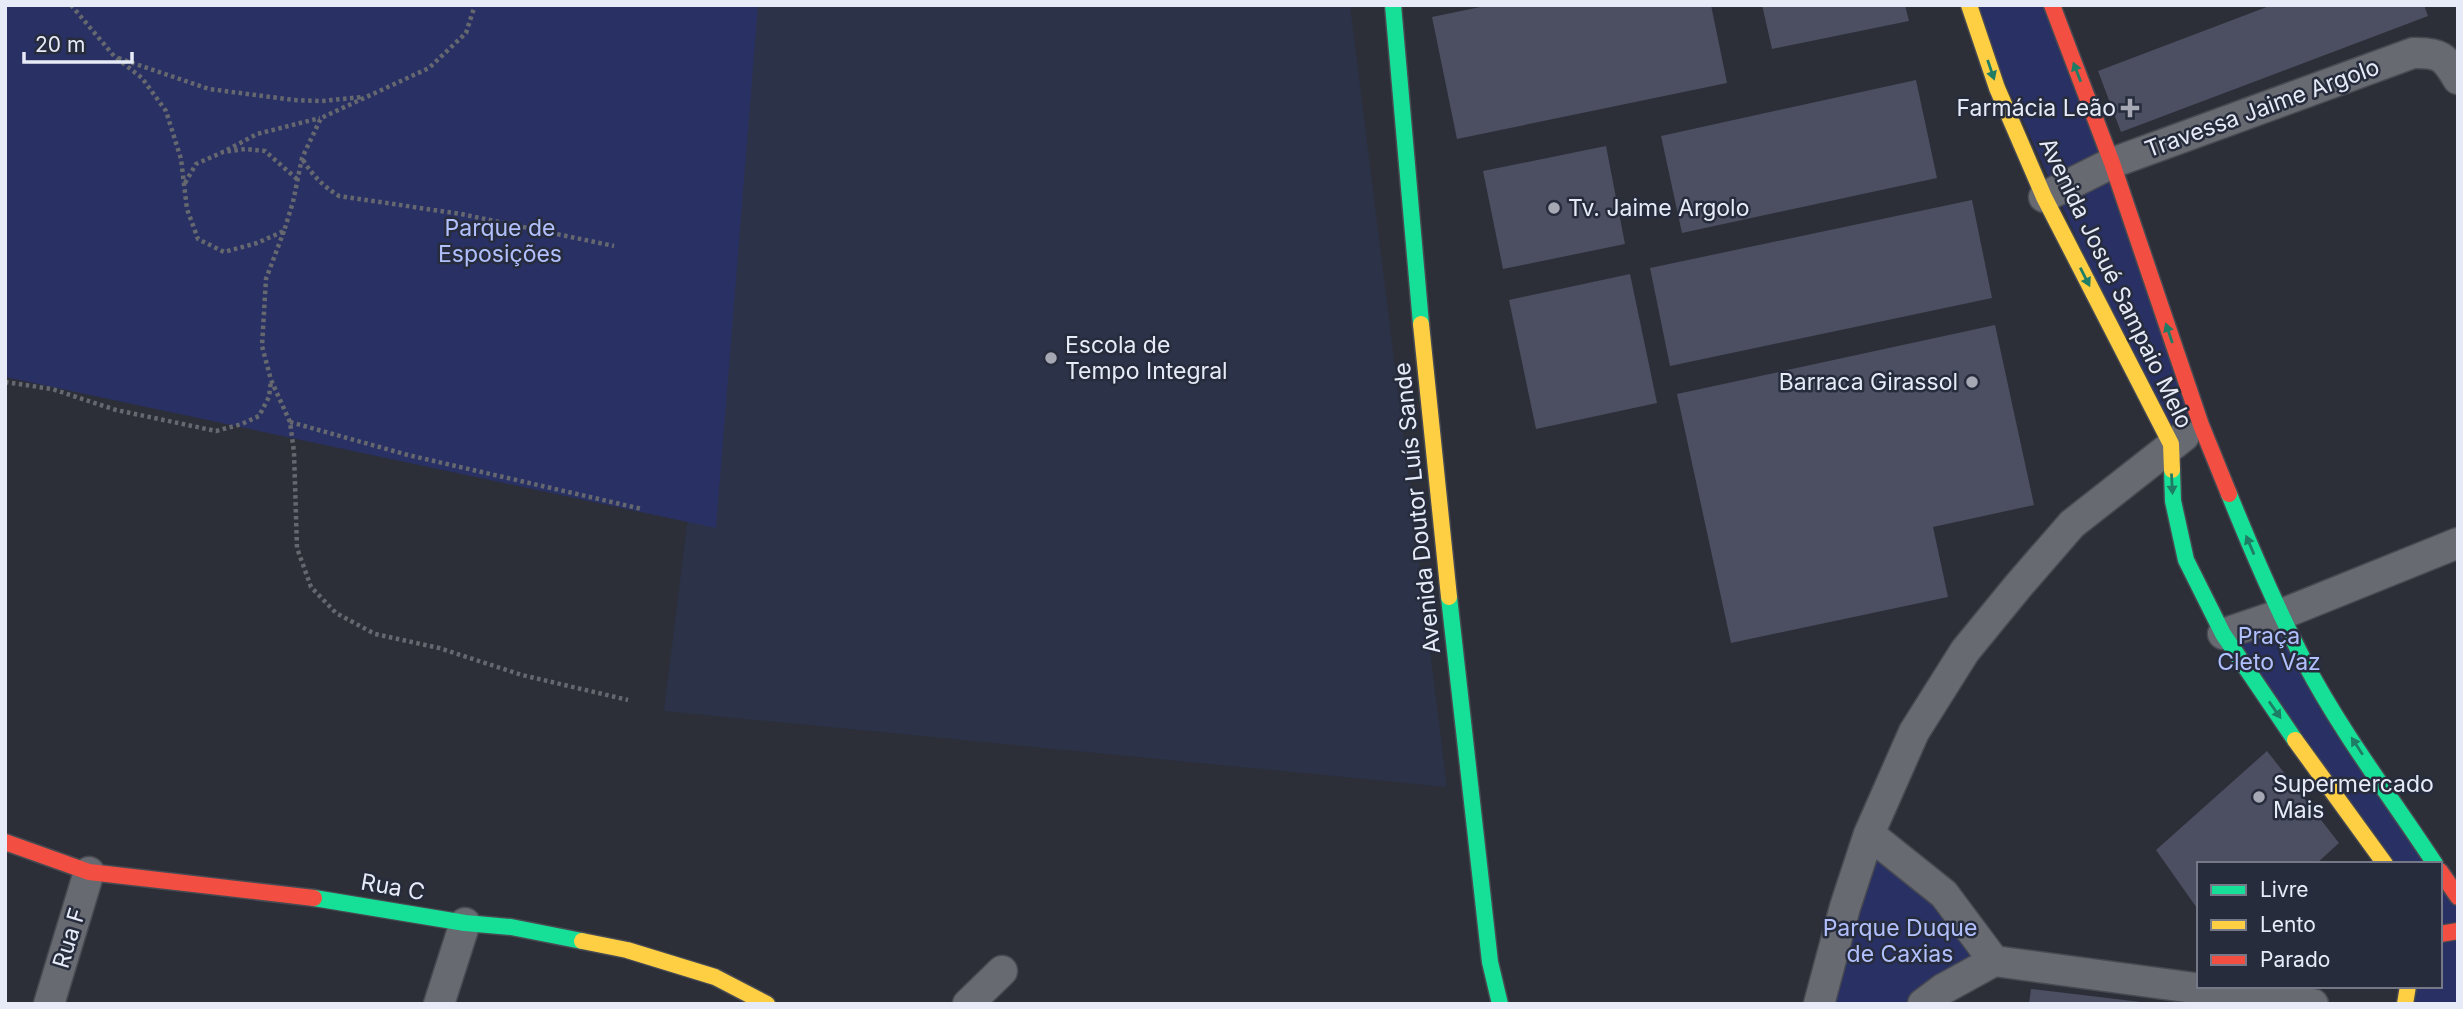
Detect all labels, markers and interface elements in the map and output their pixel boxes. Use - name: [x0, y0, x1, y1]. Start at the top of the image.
- scale bar: [24, 21, 133, 65]
- text: 20 m: [35, 32, 85, 57]
- street label: Travessa Jaime Argolo: [2141, 53, 2383, 163]
- one-way arrow: [1986, 59, 1997, 80]
- one-way arrow: [2071, 62, 2082, 83]
- place label: Farmácia Leão: [1957, 94, 2116, 122]
- marker: Farmácia Leão: [2122, 100, 2138, 116]
- street label: Avenida Josué Sampaio Melo: [2033, 133, 2199, 433]
- place label: Tv. Jaime Argolo: [1568, 194, 1749, 222]
- marker: Tv. Jaime Argolo: [1546, 200, 1562, 216]
- park label: Parque de Esposições: [438, 214, 562, 268]
- one-way arrow: [2079, 267, 2091, 287]
- one-way arrow: [2163, 322, 2174, 343]
- place label: Escola de Tempo Integral: [1065, 331, 1228, 385]
- marker: Escola de Tempo Integral: [1043, 350, 1059, 366]
- street label: Avenida Doutor Luís Sande: [1388, 361, 1446, 655]
- place label: Barraca Girassol: [1779, 368, 1958, 396]
- marker: Barraca Girassol: [1964, 374, 1980, 390]
- one-way arrow: [2167, 473, 2178, 495]
- one-way arrow: [2244, 535, 2255, 556]
- park label: Praça Cleto Vaz: [2217, 622, 2321, 676]
- one-way arrow: [2268, 701, 2282, 719]
- one-way arrow: [2350, 736, 2363, 755]
- place label: Supermercado Mais: [2273, 770, 2434, 824]
- marker: Supermercado Mais: [2251, 789, 2267, 805]
- legend: [2197, 862, 2442, 988]
- street label: Rua C: [359, 868, 427, 906]
- text: Livre: [2260, 877, 2309, 902]
- street label: Rua F: [47, 905, 91, 971]
- text: Lento: [2260, 912, 2316, 937]
- park label: Parque Duque de Caxias: [1823, 914, 1977, 968]
- text: Parado: [2260, 947, 2330, 972]

